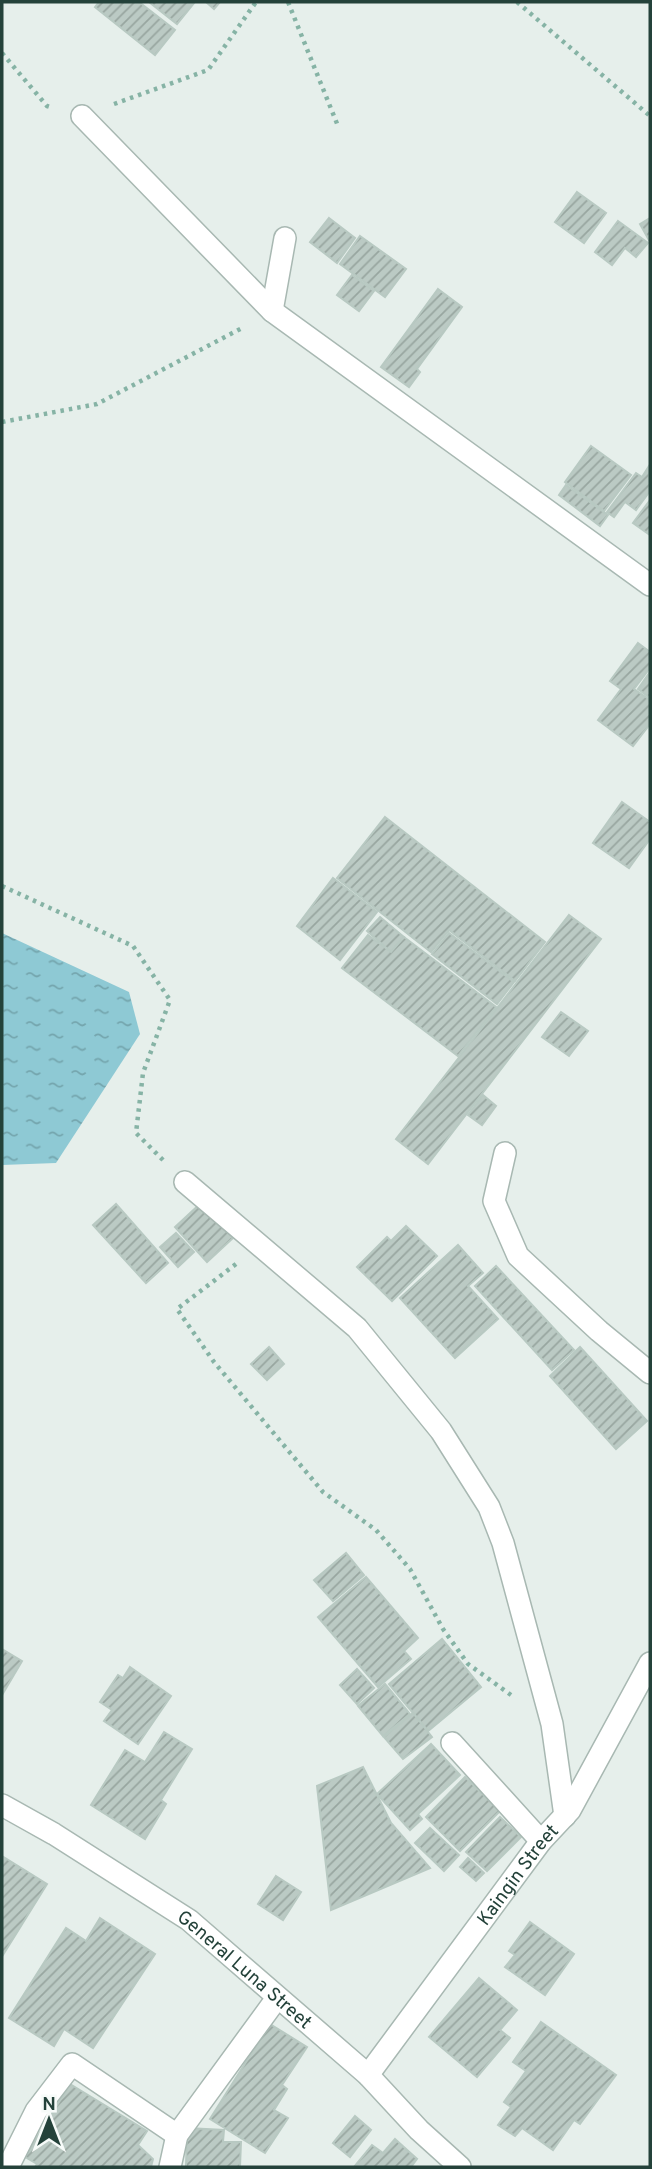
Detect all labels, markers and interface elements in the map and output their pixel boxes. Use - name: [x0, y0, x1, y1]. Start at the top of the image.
- street label: Kaingin Street: [473, 1820, 565, 1931]
- street label: General Luna Street: [172, 1906, 316, 2035]
- north arrow: [14, 2085, 84, 2155]
- text: N: [42, 2093, 56, 2117]

